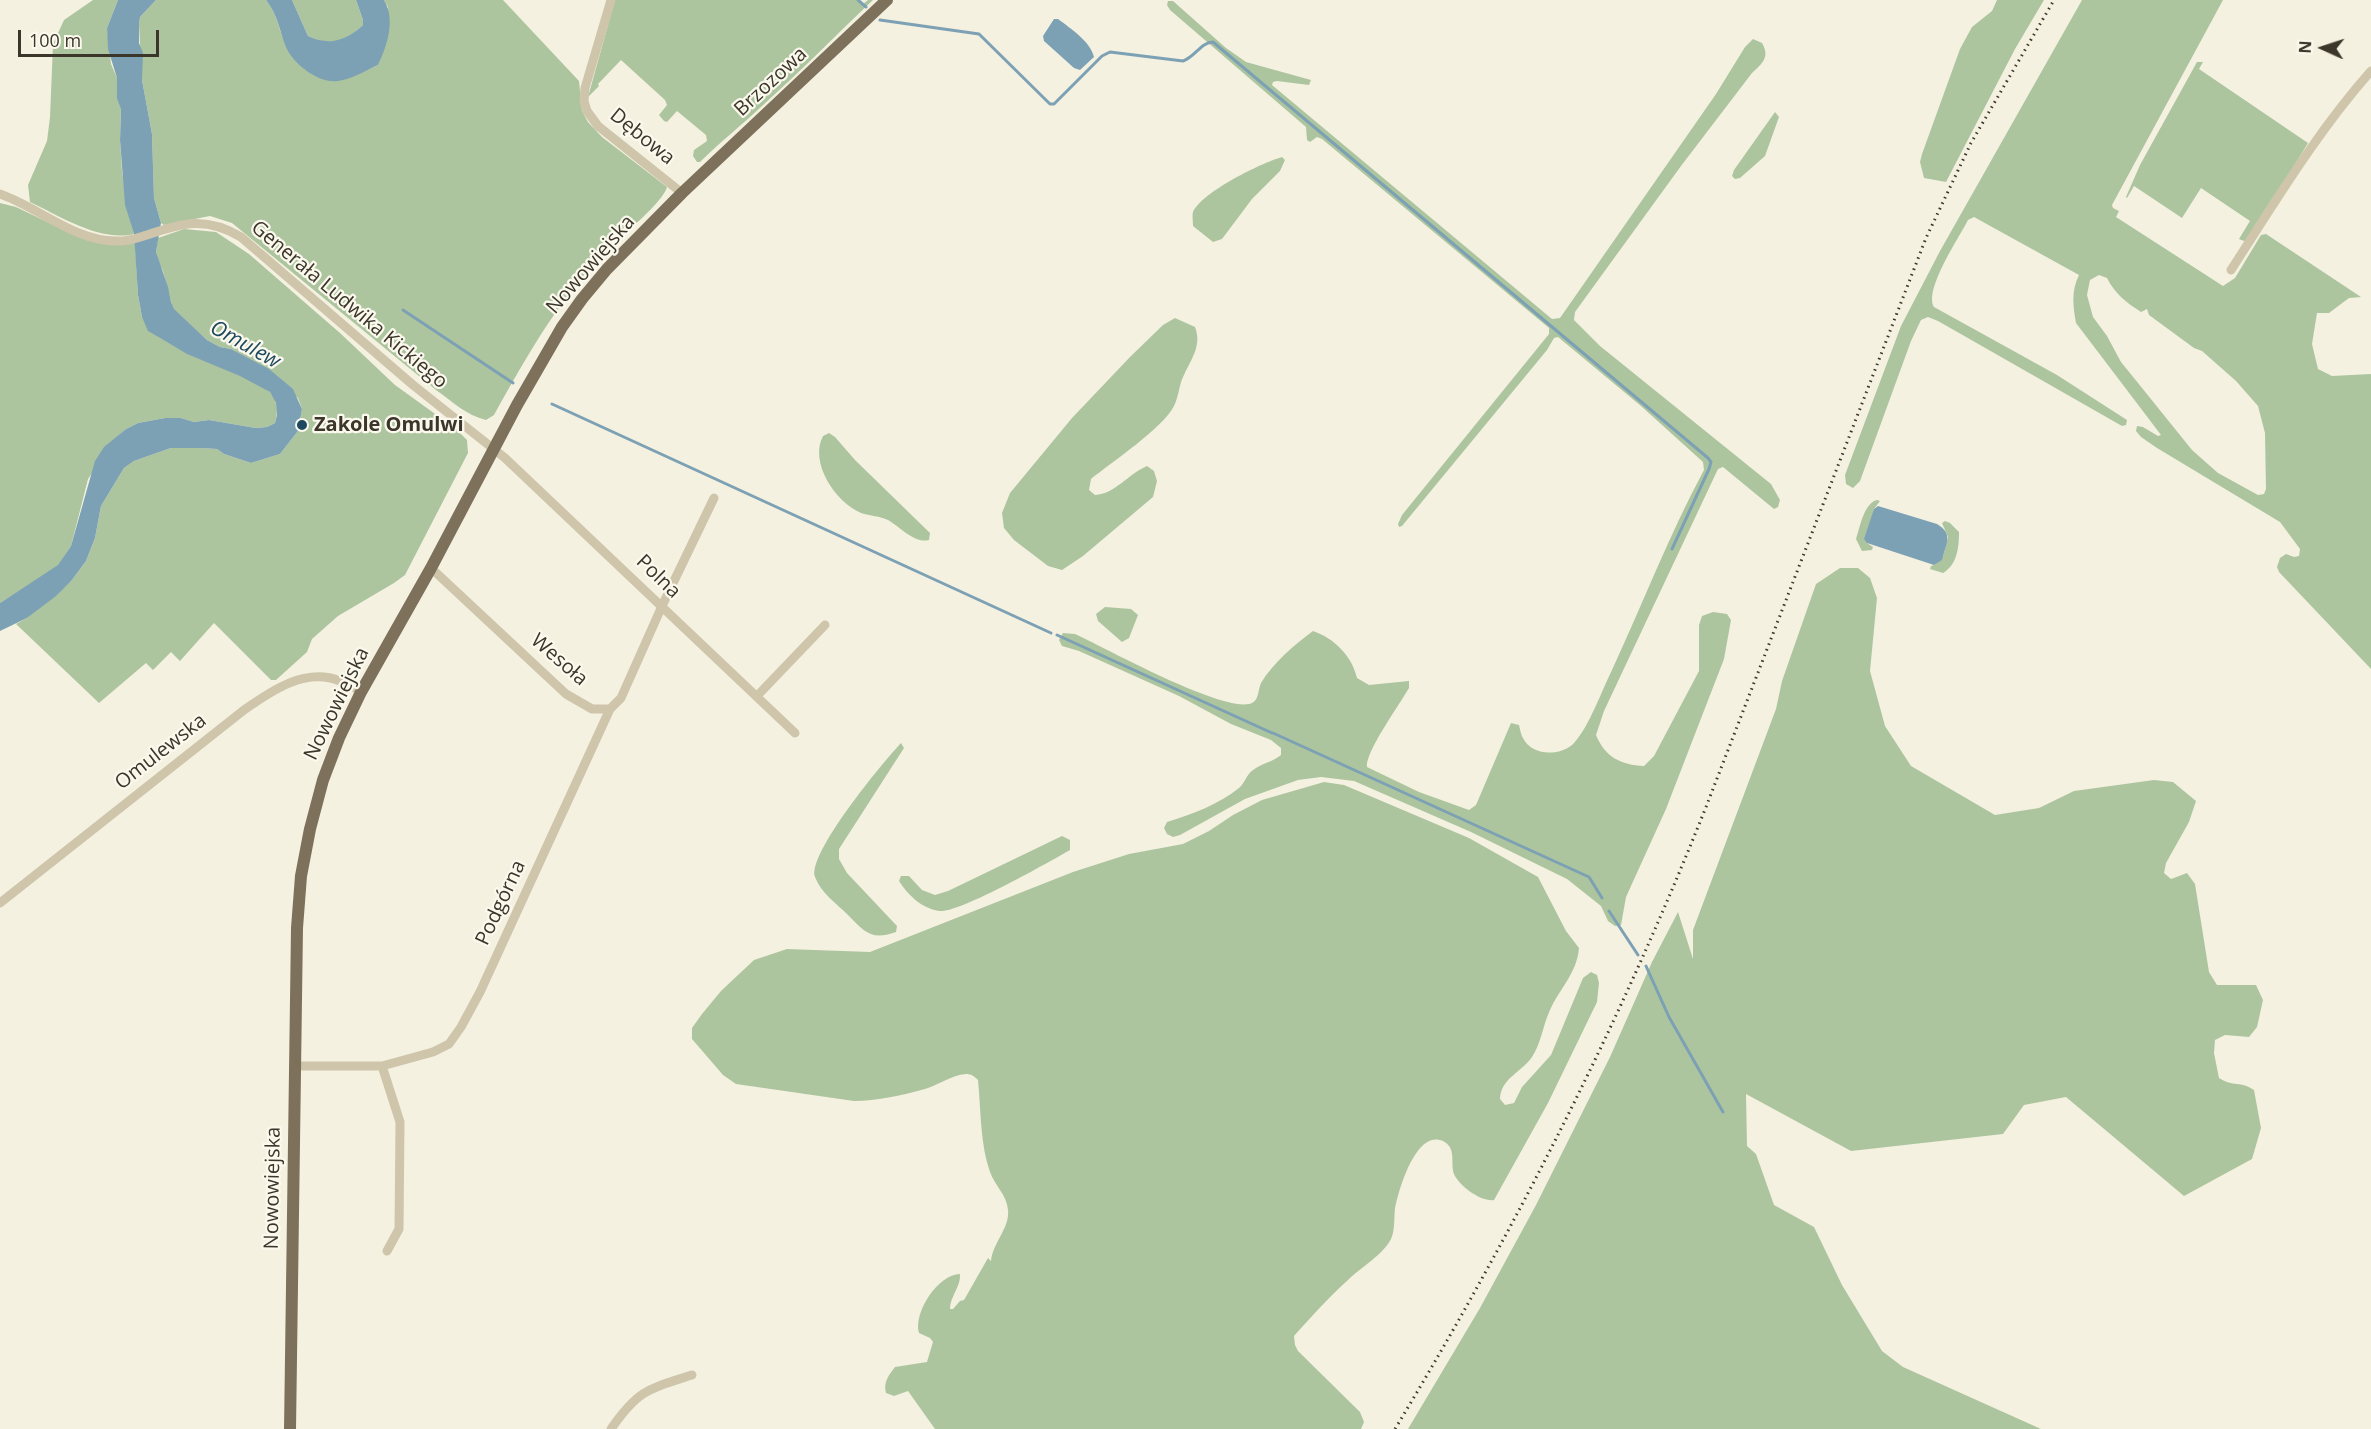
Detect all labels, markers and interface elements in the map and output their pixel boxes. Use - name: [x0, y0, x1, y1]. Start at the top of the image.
- scale bar: [21, 18, 162, 56]
- north arrow: [2293, 18, 2353, 78]
- text: 100 m: [29, 28, 81, 52]
- text: N: [2294, 40, 2316, 54]
- street label: Brzozowa: [730, 42, 812, 122]
- street label: Dębowa: [605, 104, 679, 170]
- street label: Nowowiejska: [542, 211, 640, 319]
- street label: Generała Ludwika Kickiego: [246, 216, 452, 394]
- water label: Omulew: [206, 315, 284, 375]
- place label: Zakole Omulwi: [314, 413, 464, 437]
- marker: Zakole Omulwi: [295, 418, 309, 432]
- street label: Polna: [631, 550, 685, 604]
- street label: Wesoła: [526, 629, 592, 691]
- street label: Nowowiejska: [299, 644, 375, 764]
- street label: Omulewska: [111, 709, 211, 795]
- street label: Podgórna: [471, 857, 531, 949]
- street label: Nowowiejska: [260, 1127, 286, 1249]

